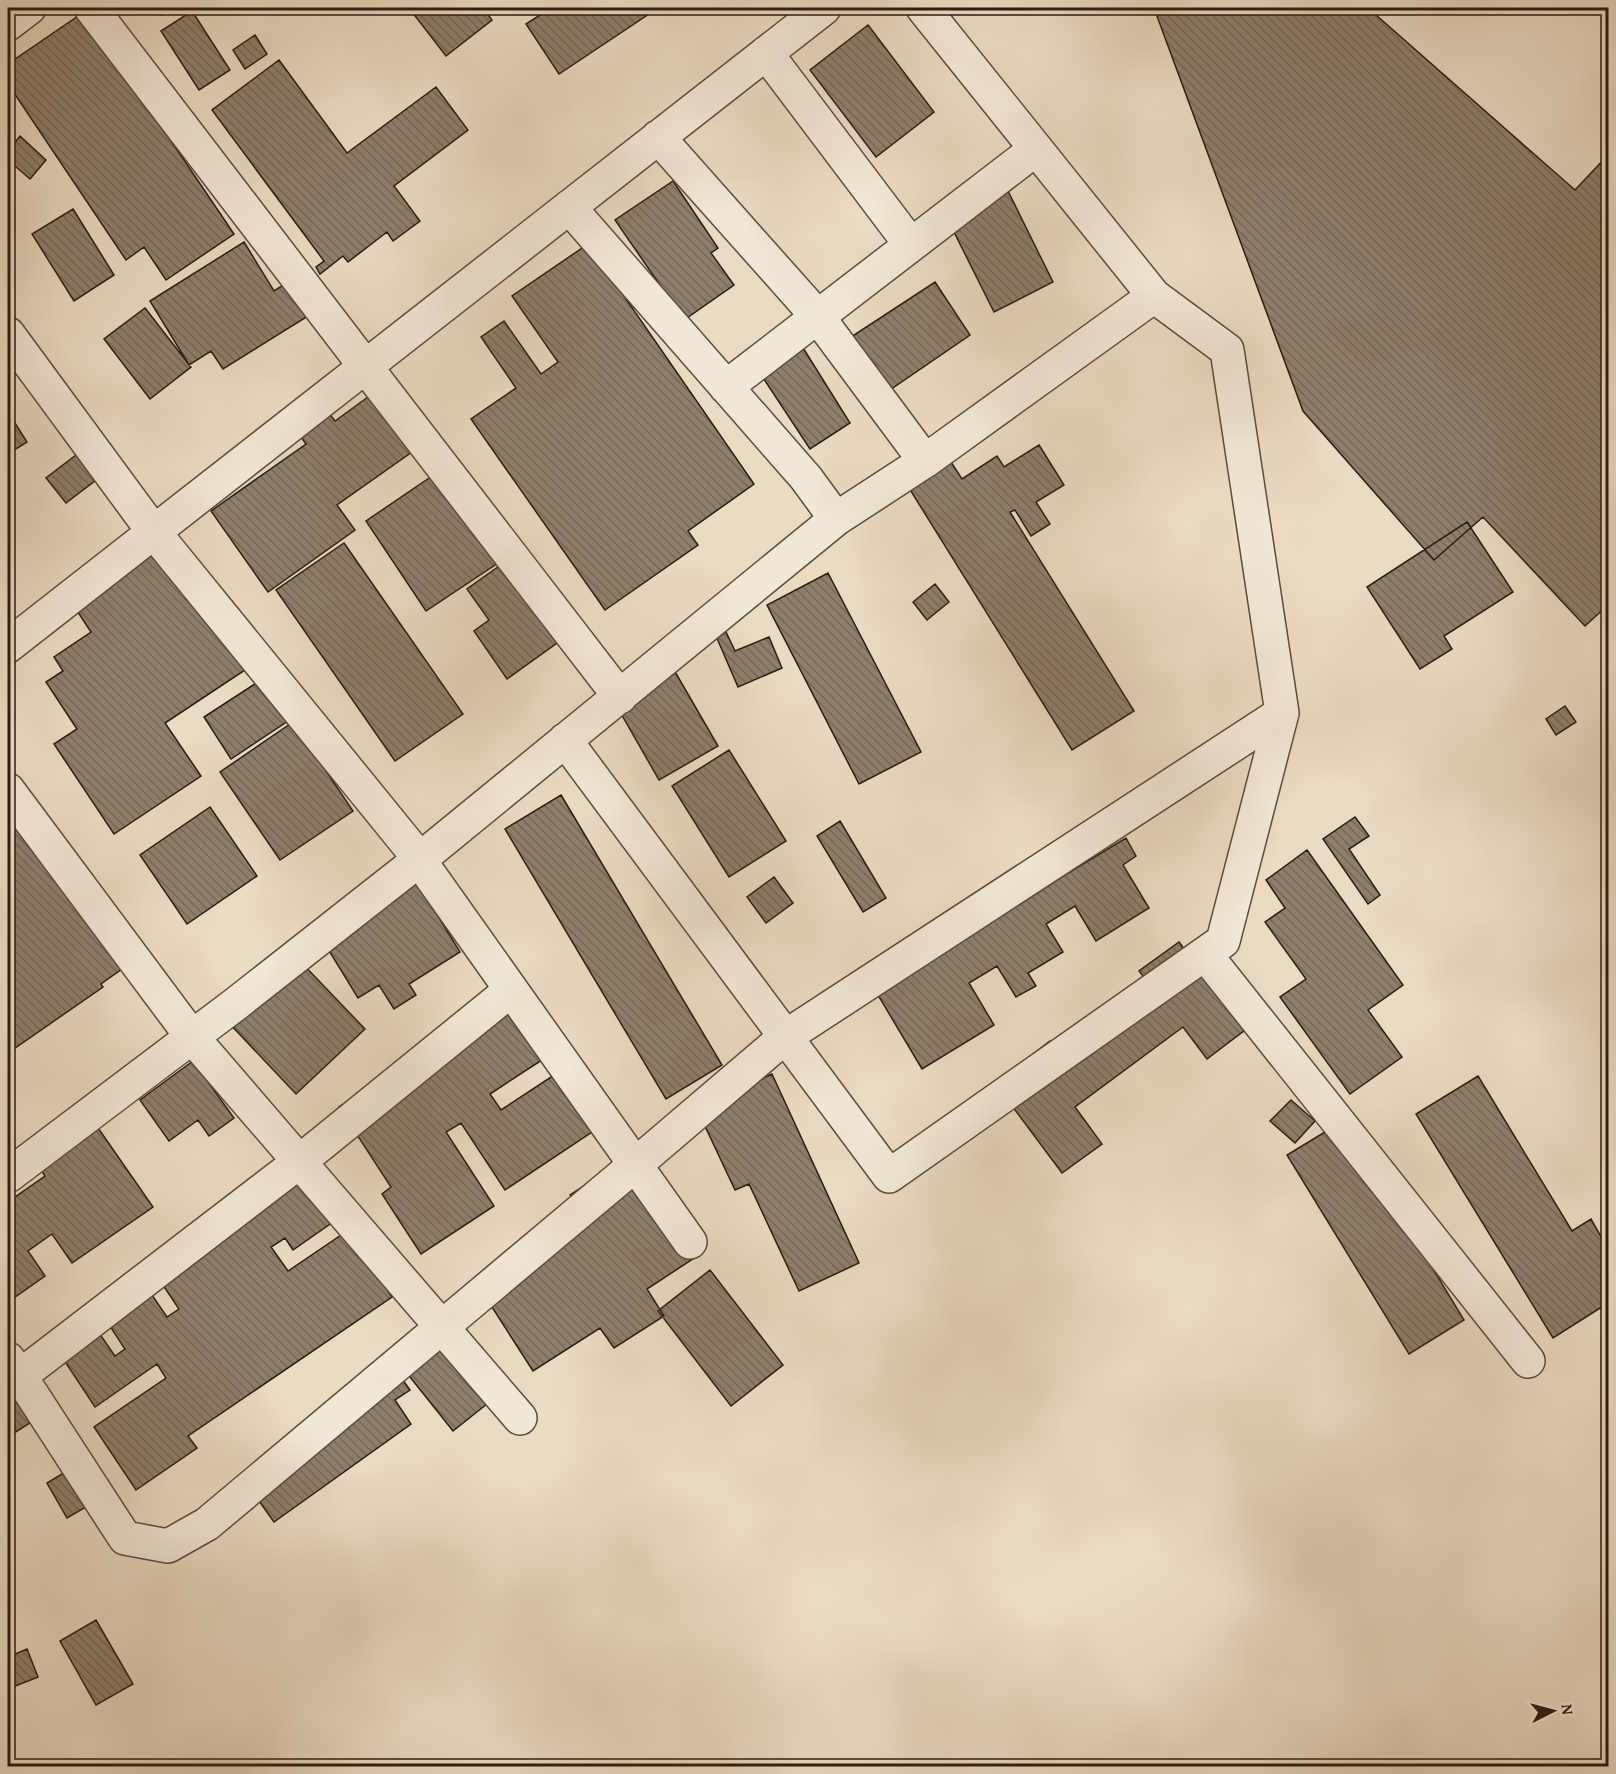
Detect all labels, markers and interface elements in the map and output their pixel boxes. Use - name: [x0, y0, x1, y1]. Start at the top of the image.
- north arrow: [1523, 1681, 1583, 1741]
- text: N: [1555, 1703, 1580, 1716]

